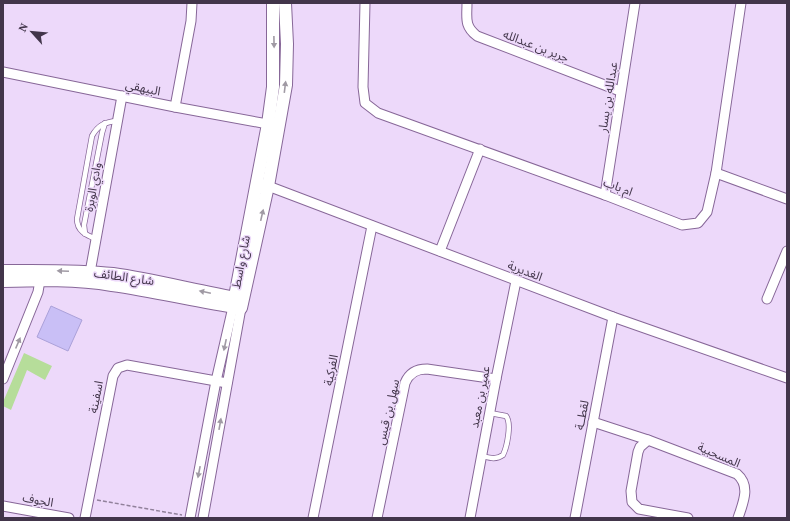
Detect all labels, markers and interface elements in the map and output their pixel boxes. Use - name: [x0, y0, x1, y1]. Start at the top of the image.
- north arrow: [12, 12, 52, 52]
- text: N: [15, 21, 32, 35]
- street label: جرير بن عبدالله: [501, 26, 571, 66]
- one-way arrow: [271, 36, 277, 49]
- street label: عبدالله بن يسار: [594, 61, 621, 134]
- street label: البيهقي: [124, 76, 162, 101]
- one-way arrow: [282, 81, 288, 93]
- street label: وادي الوبرة: [81, 161, 107, 213]
- street label: ام باب: [601, 174, 635, 201]
- one-way arrow: [259, 209, 265, 221]
- street label: شارع واسط: [228, 234, 255, 290]
- street label: الغديرية: [505, 257, 545, 285]
- street label: شارع الطائف: [93, 265, 155, 290]
- one-way arrow: [57, 268, 69, 275]
- one-way arrow: [199, 288, 211, 294]
- one-way arrow: [15, 337, 21, 349]
- one-way arrow: [221, 339, 227, 351]
- street label: الفركية: [320, 353, 342, 387]
- street label: عمير بن معبد: [466, 365, 494, 429]
- street label: سهل بن قيس: [373, 378, 403, 446]
- street label: اسفينة: [85, 379, 107, 415]
- street label: لقطــة: [571, 399, 593, 431]
- one-way arrow: [217, 418, 223, 431]
- street label: المسحبية: [695, 439, 743, 471]
- one-way arrow: [195, 466, 201, 478]
- street label: الجوف: [21, 489, 55, 511]

